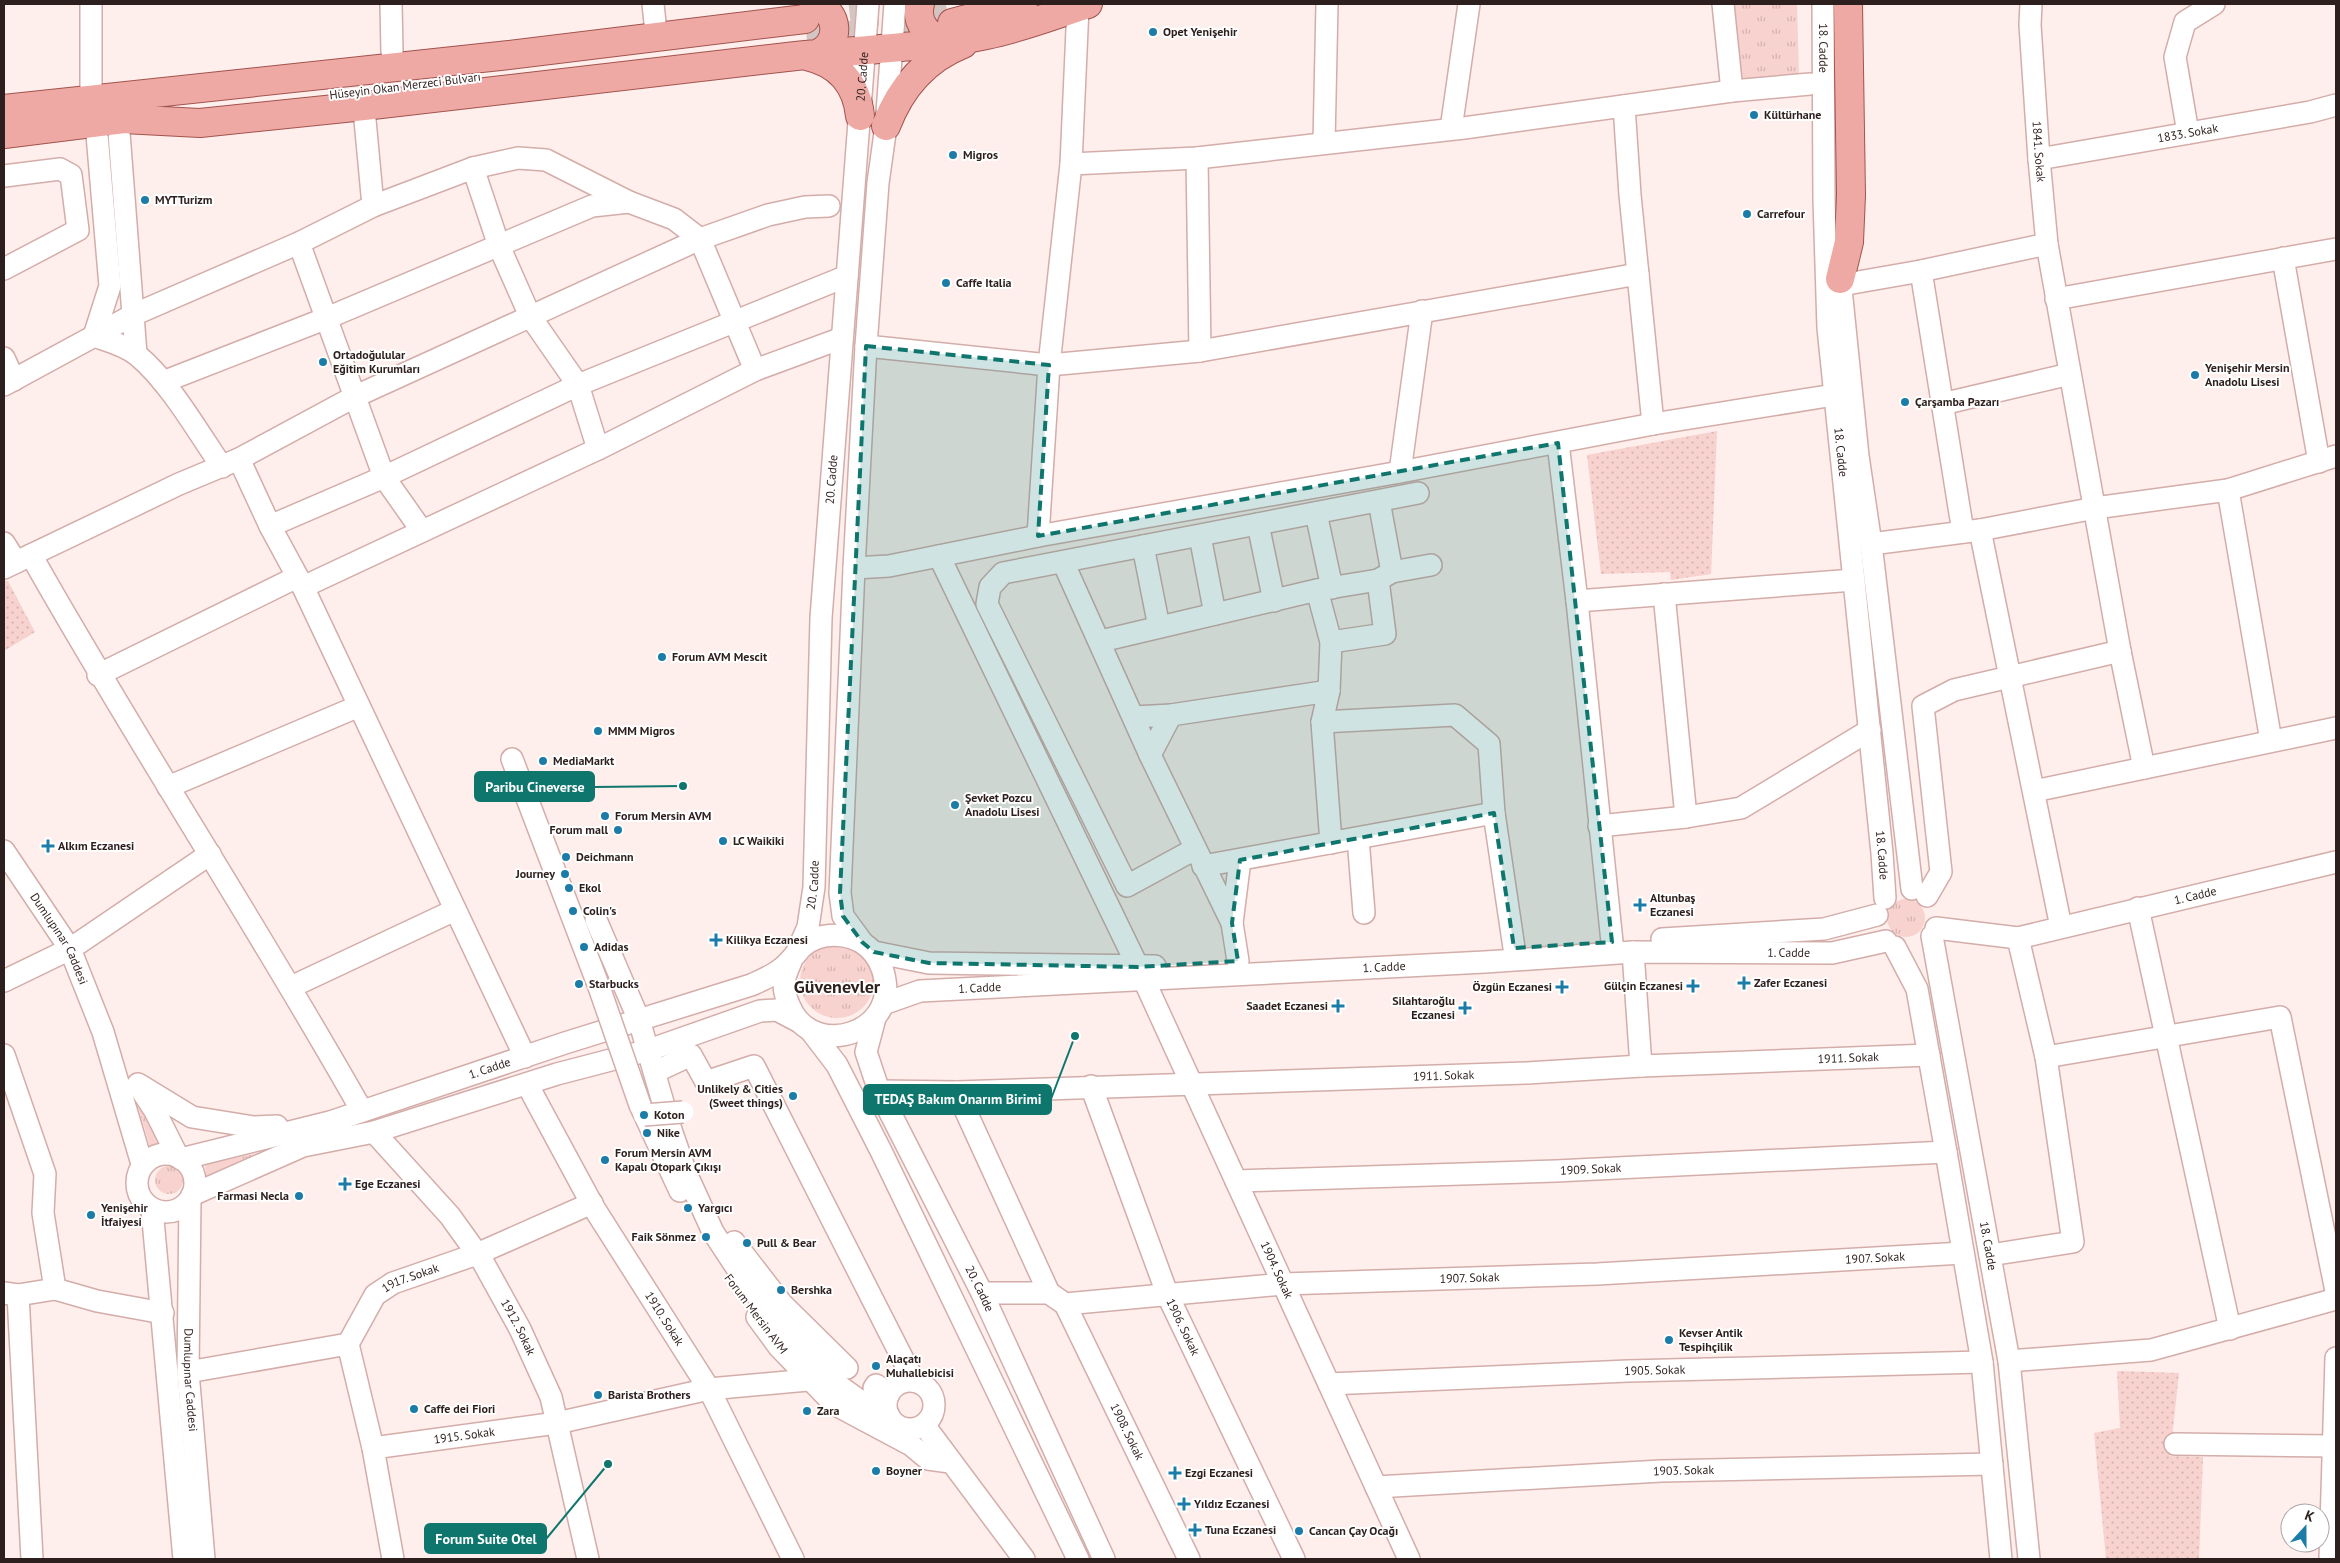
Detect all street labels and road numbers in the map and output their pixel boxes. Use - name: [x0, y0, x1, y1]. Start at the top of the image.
- street label: 18. Cadde: [1816, 23, 1831, 73]
- street label: 20. Cadde: [853, 51, 871, 102]
- street label: Hüseyin Okan Merzeci Bulvarı: [328, 69, 481, 102]
- street label: 1833. Sokak: [2156, 120, 2219, 145]
- street label: 1841. Sokak: [2029, 121, 2049, 183]
- street label: 18. Cadde: [1831, 427, 1851, 478]
- street label: 20. Cadde: [822, 454, 840, 505]
- street label: 18. Cadde: [1873, 830, 1892, 880]
- street label: 20. Cadde: [803, 860, 822, 911]
- street label: 1. Cadde: [2173, 883, 2218, 907]
- street label: Dumlupınar Caddesi: [27, 890, 91, 987]
- street label: 1. Cadde: [1767, 945, 1810, 960]
- street label: 1. Cadde: [1362, 958, 1406, 975]
- street label: 1. Cadde: [958, 979, 1002, 996]
- street label: 1911. Sokak: [1817, 1049, 1879, 1066]
- street label: 1. Cadde: [467, 1054, 512, 1082]
- street label: 1911. Sokak: [1413, 1067, 1475, 1084]
- street label: 1909. Sokak: [1560, 1160, 1622, 1178]
- street label: 18. Cadde: [1977, 1220, 2000, 1272]
- street label: 1904. Sokak: [1258, 1239, 1297, 1301]
- street label: 1907. Sokak: [1845, 1248, 1906, 1267]
- street label: 1917. Sokak: [379, 1260, 441, 1295]
- street label: 20. Cadde: [962, 1263, 998, 1314]
- street label: 1907. Sokak: [1439, 1269, 1500, 1286]
- street label: Forum Mersin AVM: [721, 1271, 791, 1357]
- street label: 1910. Sokak: [642, 1288, 688, 1348]
- street label: 1912. Sokak: [498, 1296, 539, 1358]
- street label: 1906. Sokak: [1163, 1296, 1203, 1358]
- street label: Dumlupınar Caddesi: [181, 1328, 201, 1432]
- street label: 1905. Sokak: [1624, 1362, 1686, 1378]
- street label: 1908. Sokak: [1107, 1401, 1148, 1463]
- street label: 1915. Sokak: [433, 1424, 496, 1447]
- street label: 1903. Sokak: [1652, 1462, 1715, 1478]

